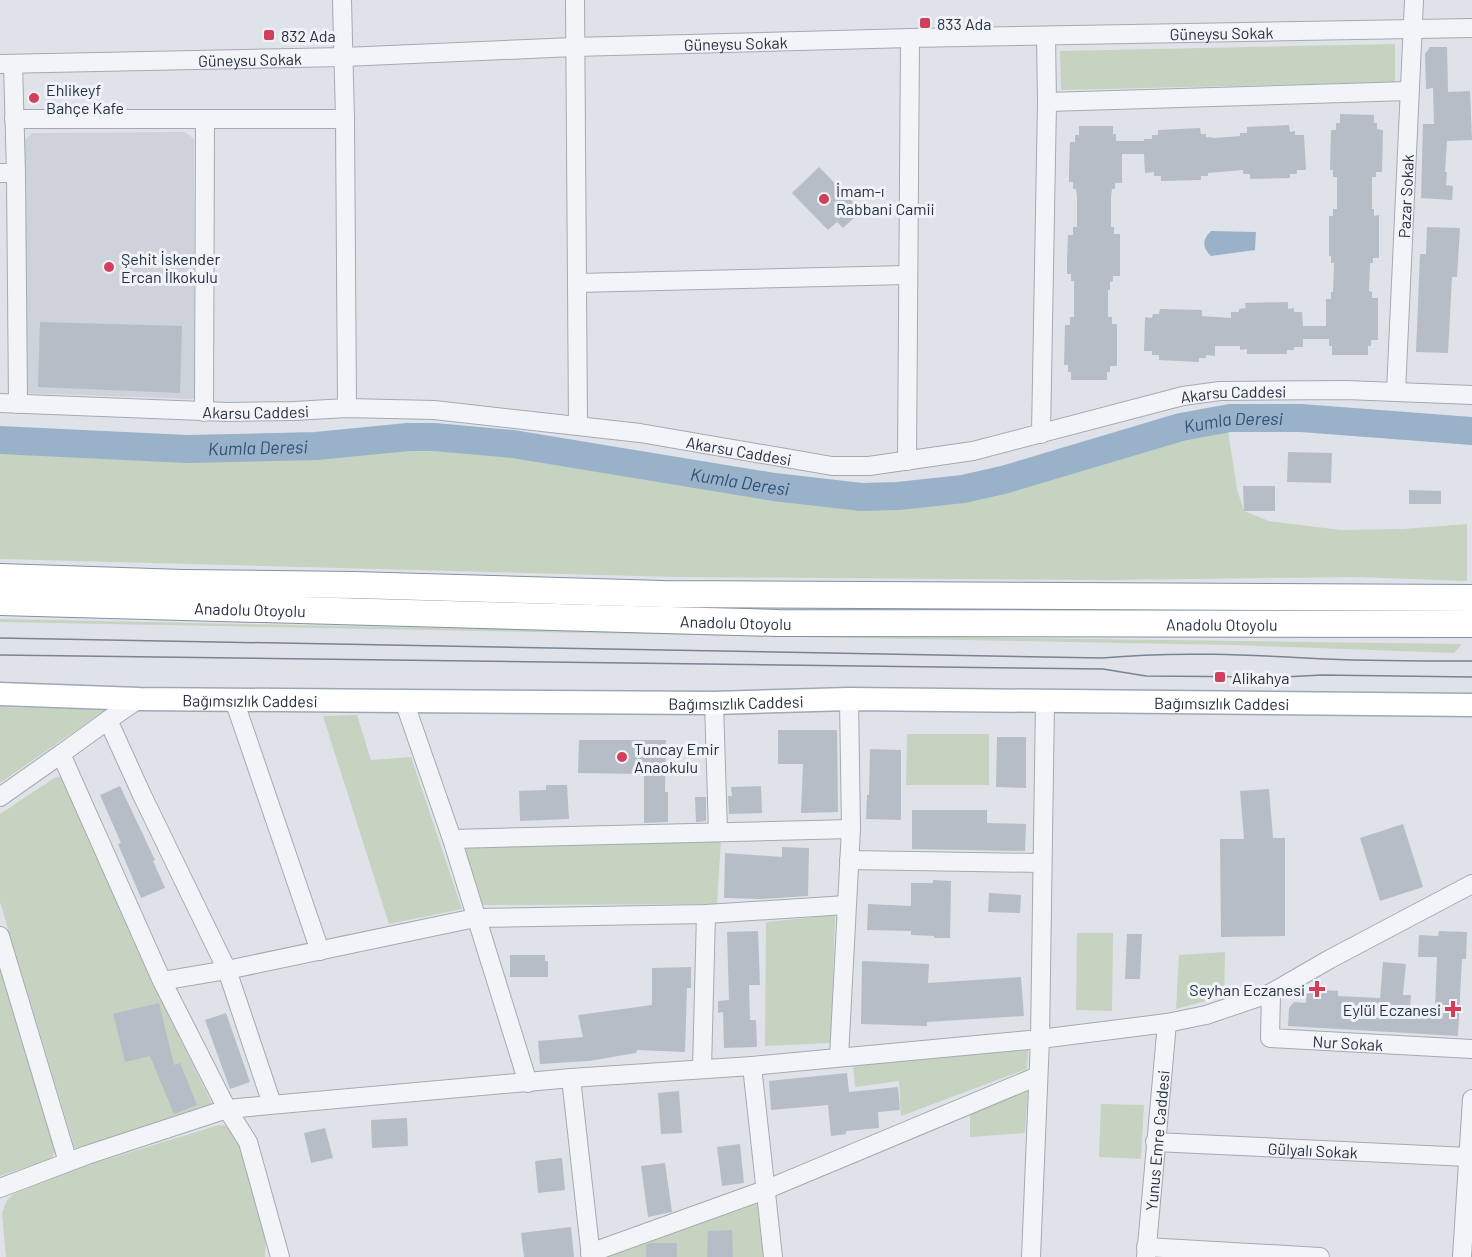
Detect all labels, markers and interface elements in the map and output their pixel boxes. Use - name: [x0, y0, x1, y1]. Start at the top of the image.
- place label: 833 Ada: [937, 14, 991, 33]
- marker: 833 Ada: [918, 16, 932, 30]
- street label: Güneysu Sokak: [1169, 22, 1274, 43]
- place label: 832 Ada: [281, 26, 336, 45]
- marker: 832 Ada: [262, 28, 276, 42]
- street label: Güneysu Sokak: [683, 32, 788, 54]
- street label: Güneysu Sokak: [198, 48, 302, 69]
- place label: Ehlikeyf Bahçe Kafe: [46, 80, 124, 117]
- marker: Ehlikeyf Bahçe Kafe: [27, 91, 41, 105]
- street label: Pazar Sokak: [1394, 154, 1416, 239]
- place label: İmam-ı Rabbani Camii: [836, 181, 935, 218]
- marker: İmam-ı Rabbani Camii: [817, 192, 831, 206]
- place label: Şehit İskender Ercan İlkokulu: [121, 249, 220, 286]
- marker: Şehit İskender Ercan İlkokulu: [102, 260, 116, 274]
- street label: Akarsu Caddesi: [1179, 381, 1286, 406]
- street label: Akarsu Caddesi: [202, 401, 310, 422]
- water label: Kumla Deresi: [1182, 407, 1283, 437]
- street label: Akarsu Caddesi: [685, 432, 793, 468]
- water label: Kumla Deresi: [208, 435, 308, 460]
- water label: Kumla Deresi: [689, 462, 791, 500]
- street label: Anadolu Otoyolu: [194, 598, 306, 620]
- street label: Anadolu Otoyolu: [680, 611, 792, 633]
- street label: Anadolu Otoyolu: [1166, 614, 1278, 633]
- place label: Alikahya: [1232, 668, 1289, 687]
- marker: Alikahya: [1213, 670, 1227, 684]
- street label: Bağımsızlık Caddesi: [182, 690, 318, 710]
- street label: Bağımsızlık Caddesi: [668, 691, 804, 713]
- street label: Bağımsızlık Caddesi: [1154, 692, 1290, 713]
- place label: Tuncay Emir Anaokulu: [634, 739, 719, 776]
- marker: Tuncay Emir Anaokulu: [615, 750, 629, 764]
- place label: Seyhan Eczanesi: [1189, 980, 1305, 999]
- marker: Seyhan Eczanesi: [1310, 982, 1324, 996]
- place label: Eylül Eczanesi: [1343, 1000, 1441, 1019]
- marker: Eylül Eczanesi: [1446, 1002, 1460, 1016]
- street label: Nur Sokak: [1312, 1031, 1384, 1054]
- street label: Yunus Emre Caddesi: [1141, 1069, 1172, 1212]
- street label: Gülyalı Sokak: [1267, 1138, 1358, 1161]

